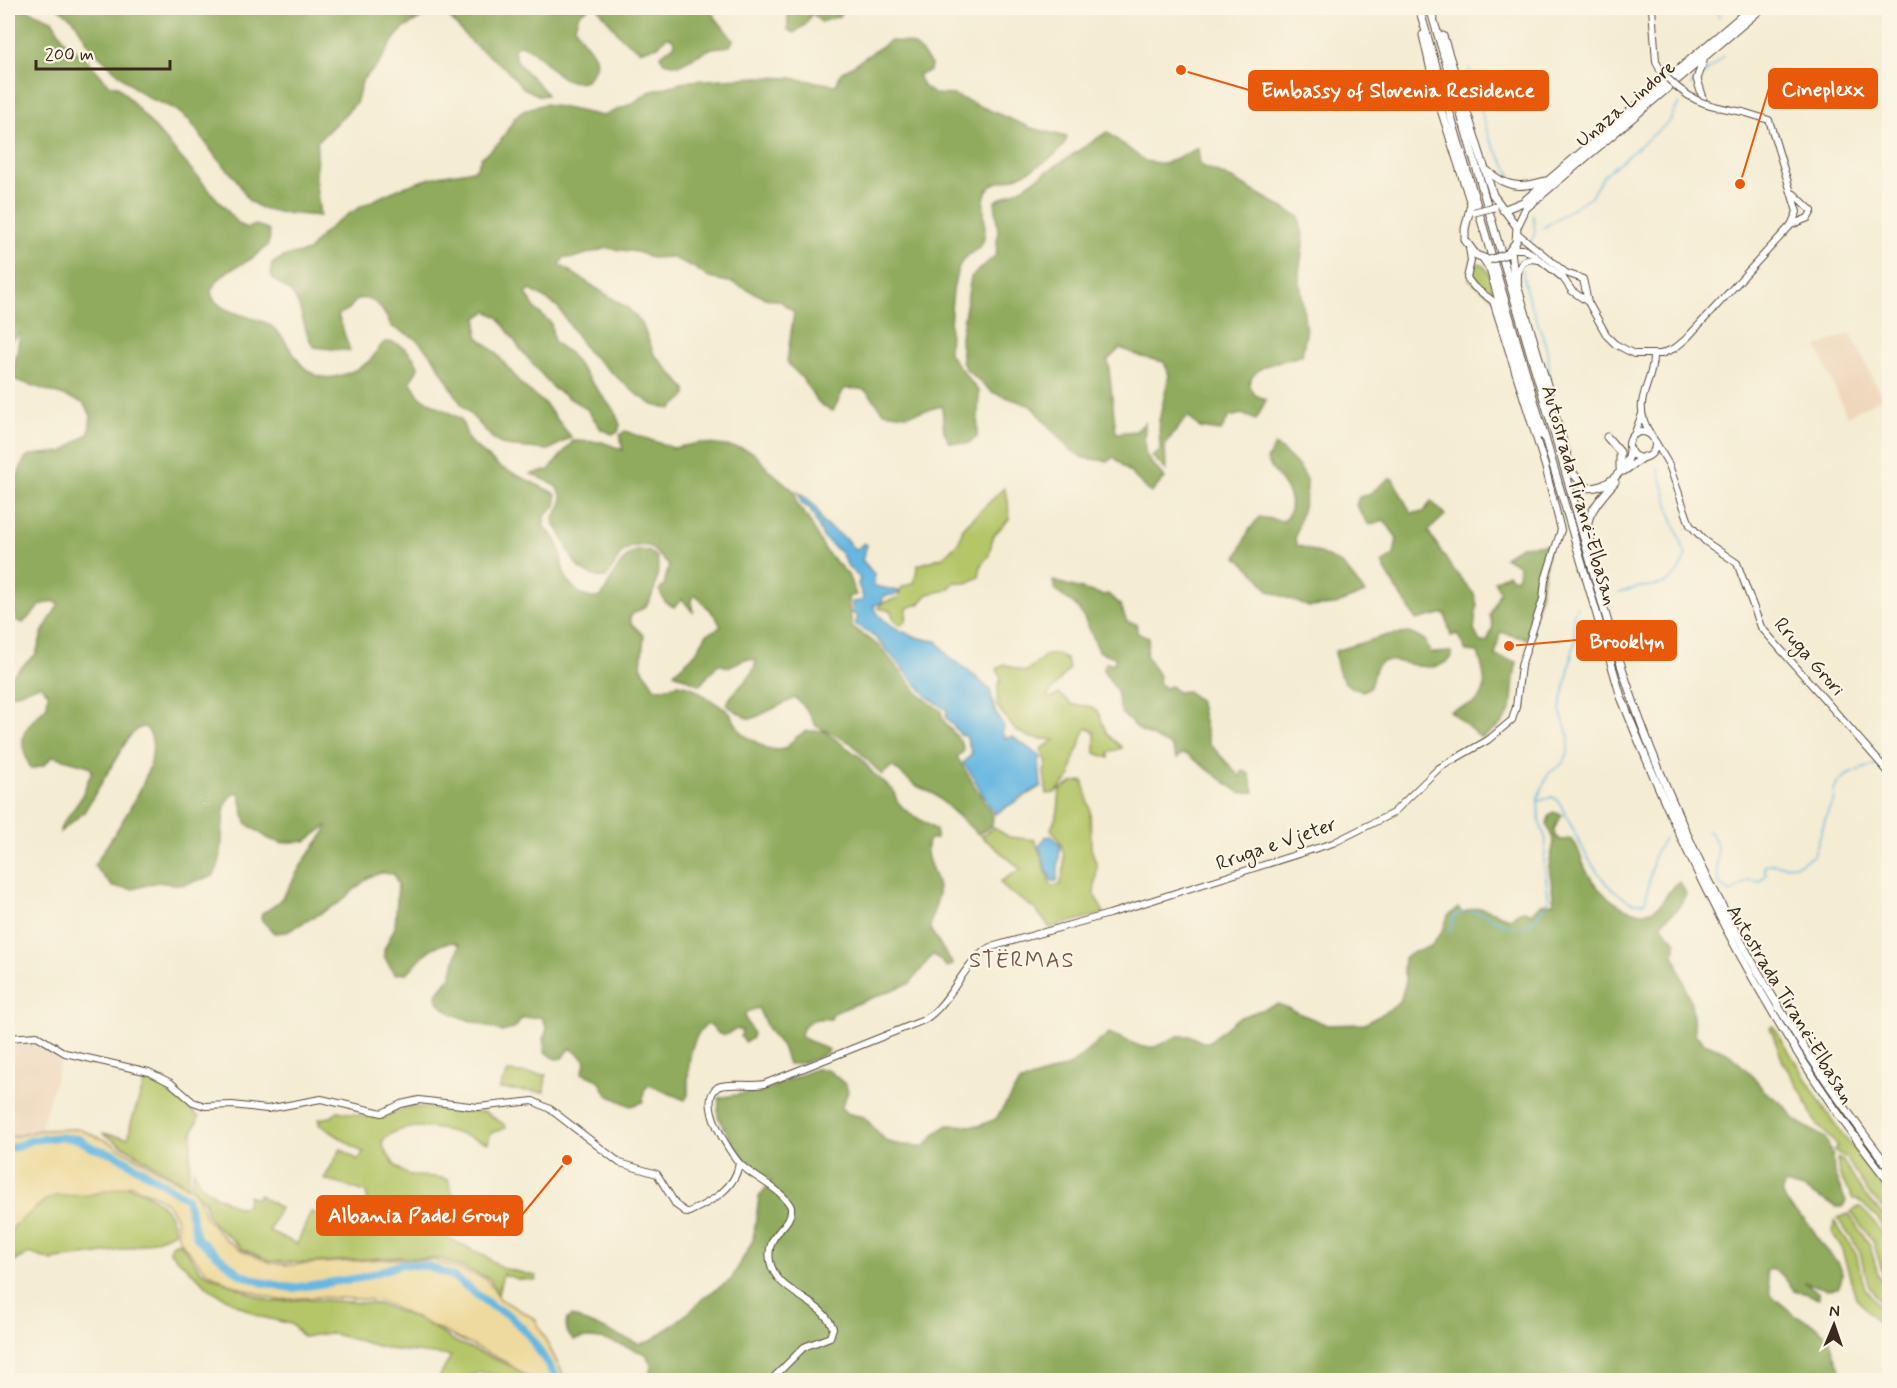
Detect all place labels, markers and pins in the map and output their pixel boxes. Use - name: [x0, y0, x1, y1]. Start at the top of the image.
- callout: Cineplexx: [1769, 69, 1877, 108]
- callout: Embassy of Slovenia Residence: [1249, 71, 1548, 110]
- callout: Brooklyn: [1577, 621, 1676, 660]
- callout: Albania Padel Group: [317, 1196, 522, 1235]

